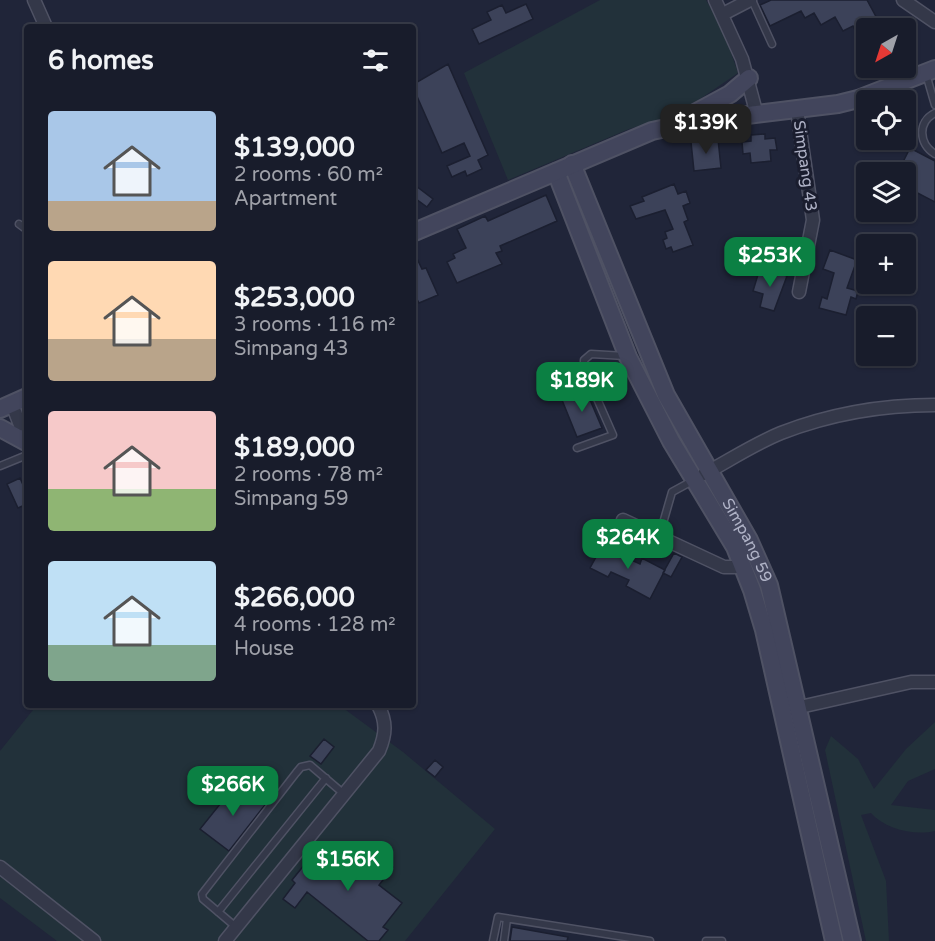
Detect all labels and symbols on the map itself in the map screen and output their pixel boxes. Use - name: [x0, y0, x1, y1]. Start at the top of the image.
- north arrow: [856, 18, 916, 78]
- pin: $139K: [664, 104, 748, 155]
- street label: Simpang 43: [789, 119, 821, 213]
- pin: $253K: [728, 237, 812, 288]
- pin: $189K: [540, 362, 624, 413]
- street label: Simpang 59: [717, 495, 777, 586]
- pin: $264K: [586, 519, 670, 570]
- pin: $266K: [191, 766, 275, 817]
- pin: $156K: [306, 841, 390, 892]

